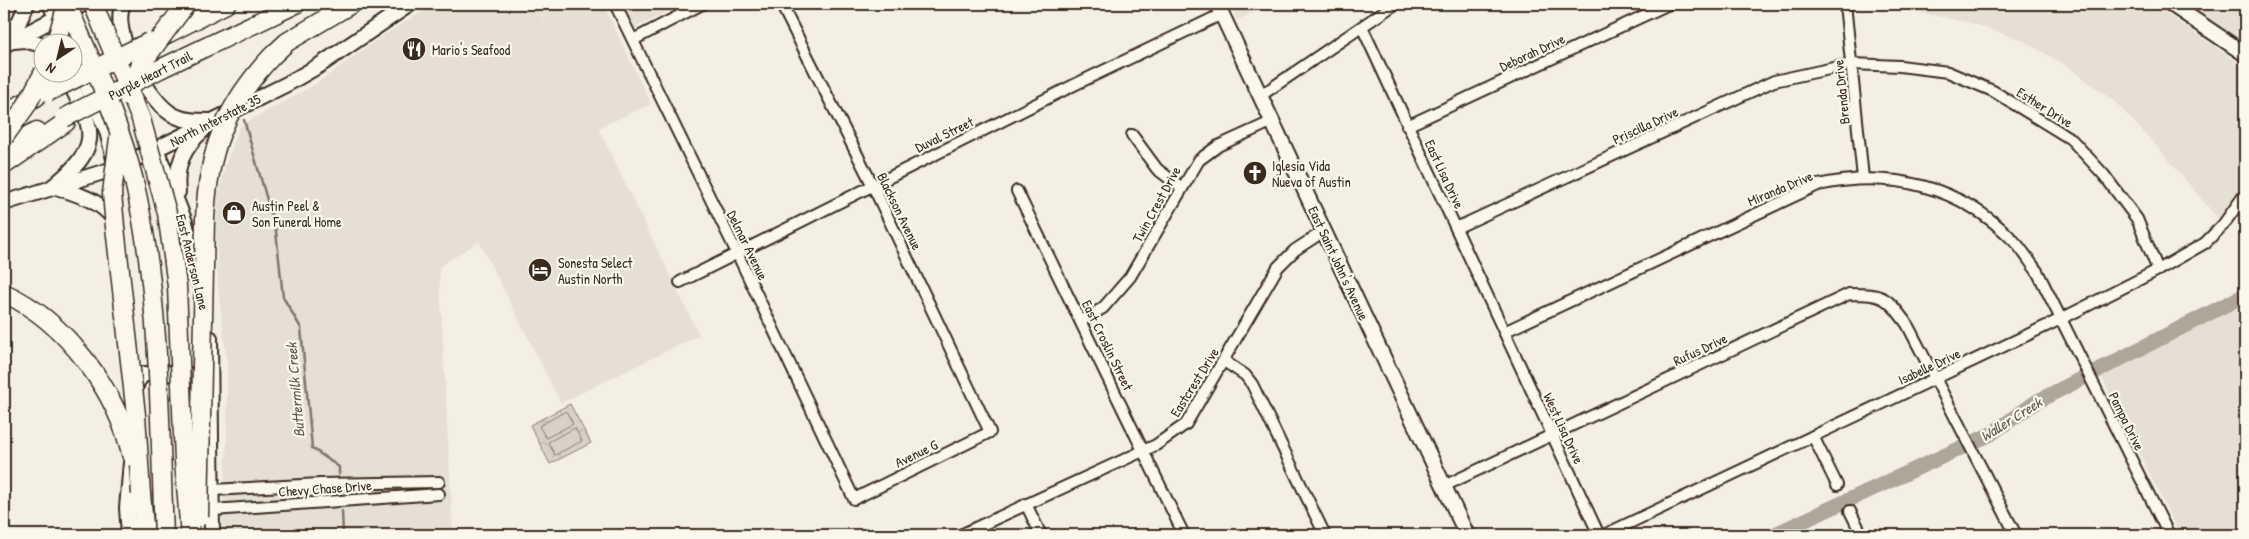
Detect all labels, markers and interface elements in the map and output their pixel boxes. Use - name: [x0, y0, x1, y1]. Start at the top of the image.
- street label: Deborah Drive: [1496, 28, 1568, 75]
- north arrow: [32, 32, 82, 82]
- restaurant icon: Mario's Seafood: [401, 36, 427, 62]
- place label: Mario's Seafood: [432, 40, 511, 59]
- street label: Purple Heart Trail: [105, 46, 196, 105]
- street label: Brenda Drive: [1828, 58, 1854, 125]
- text: N: [41, 59, 59, 79]
- street label: Esther Drive: [2013, 82, 2077, 132]
- street label: North Interstate 35: [166, 89, 264, 151]
- street label: Priscilla Drive: [1609, 101, 1681, 148]
- street label: Duval Street: [912, 112, 977, 156]
- street label: East Lisa Drive: [1421, 136, 1469, 212]
- place label: Iglesia Vida Nueva of Austin: [1272, 156, 1351, 191]
- church icon: Iglesia Vida Nueva of Austin: [1242, 160, 1268, 186]
- street label: Twin Crest Drive: [1127, 162, 1185, 245]
- street label: Miranda Drive: [1744, 166, 1816, 210]
- street label: Blackson Avenue: [873, 169, 927, 253]
- place label: Austin Peel & Son Funeral Home: [252, 196, 342, 231]
- shop icon: Austin Peel & Son Funeral Home: [221, 200, 247, 226]
- street label: East Saint John's Avenue: [1304, 203, 1374, 324]
- street label: Delmar Avenue: [723, 207, 773, 283]
- street label: East Anderson Lane: [172, 212, 214, 312]
- place label: Sonesta Select Austin North: [558, 253, 633, 288]
- hotel icon: Sonesta Select Austin North: [527, 257, 553, 283]
- street label: East Croslin Street: [1078, 297, 1138, 393]
- street label: Rufus Drive: [1670, 328, 1730, 370]
- water label: Buttermilk Creek: [280, 340, 310, 438]
- street label: Isabelle Drive: [1895, 343, 1964, 389]
- street label: Eastcrest Drive: [1165, 344, 1223, 420]
- street label: West Lisa Drive: [1539, 389, 1589, 467]
- street label: Pampa Drive: [2104, 389, 2149, 454]
- water label: Waller Creek: [1976, 391, 2047, 446]
- street label: Avenue G: [891, 434, 941, 472]
- street label: Chevy Chase Drive: [278, 475, 373, 502]

